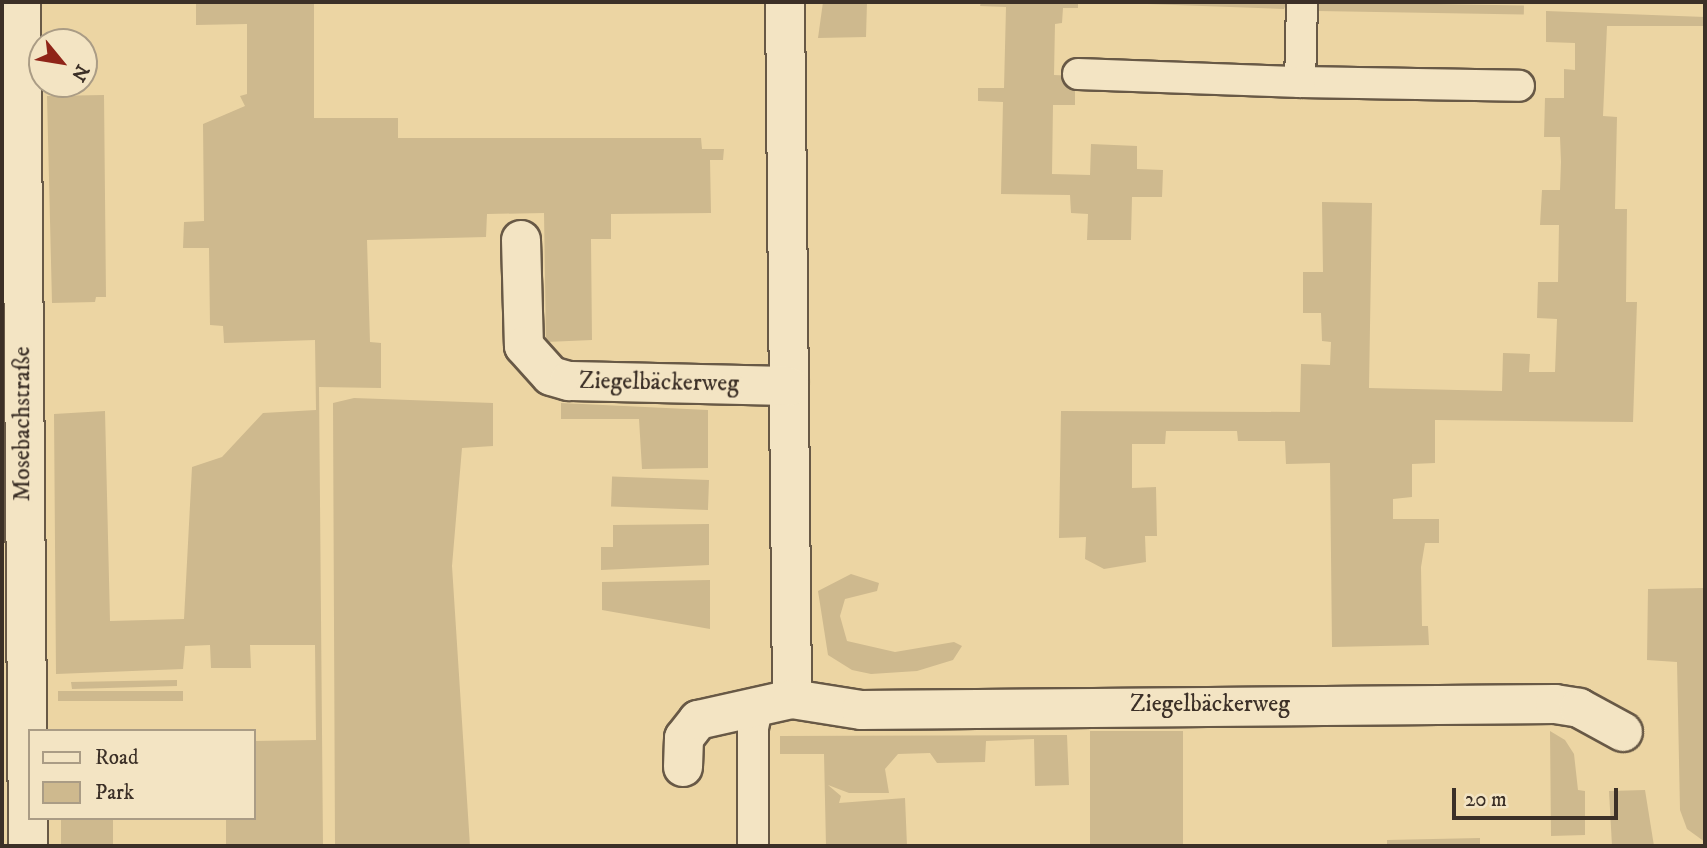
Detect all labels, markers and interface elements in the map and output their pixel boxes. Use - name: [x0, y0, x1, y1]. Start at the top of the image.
- north arrow: [28, 28, 98, 98]
- text: N: [66, 60, 94, 85]
- street label: Mosebachstraße: [9, 347, 37, 501]
- street label: Ziegelbäckerweg: [579, 367, 739, 399]
- street label: Ziegelbäckerweg: [1130, 691, 1290, 719]
- legend: [28, 729, 256, 820]
- text: Road: [95, 745, 139, 771]
- scale bar: [1455, 774, 1621, 818]
- text: Park: [95, 780, 134, 806]
- text: 20 m: [1465, 787, 1507, 813]

